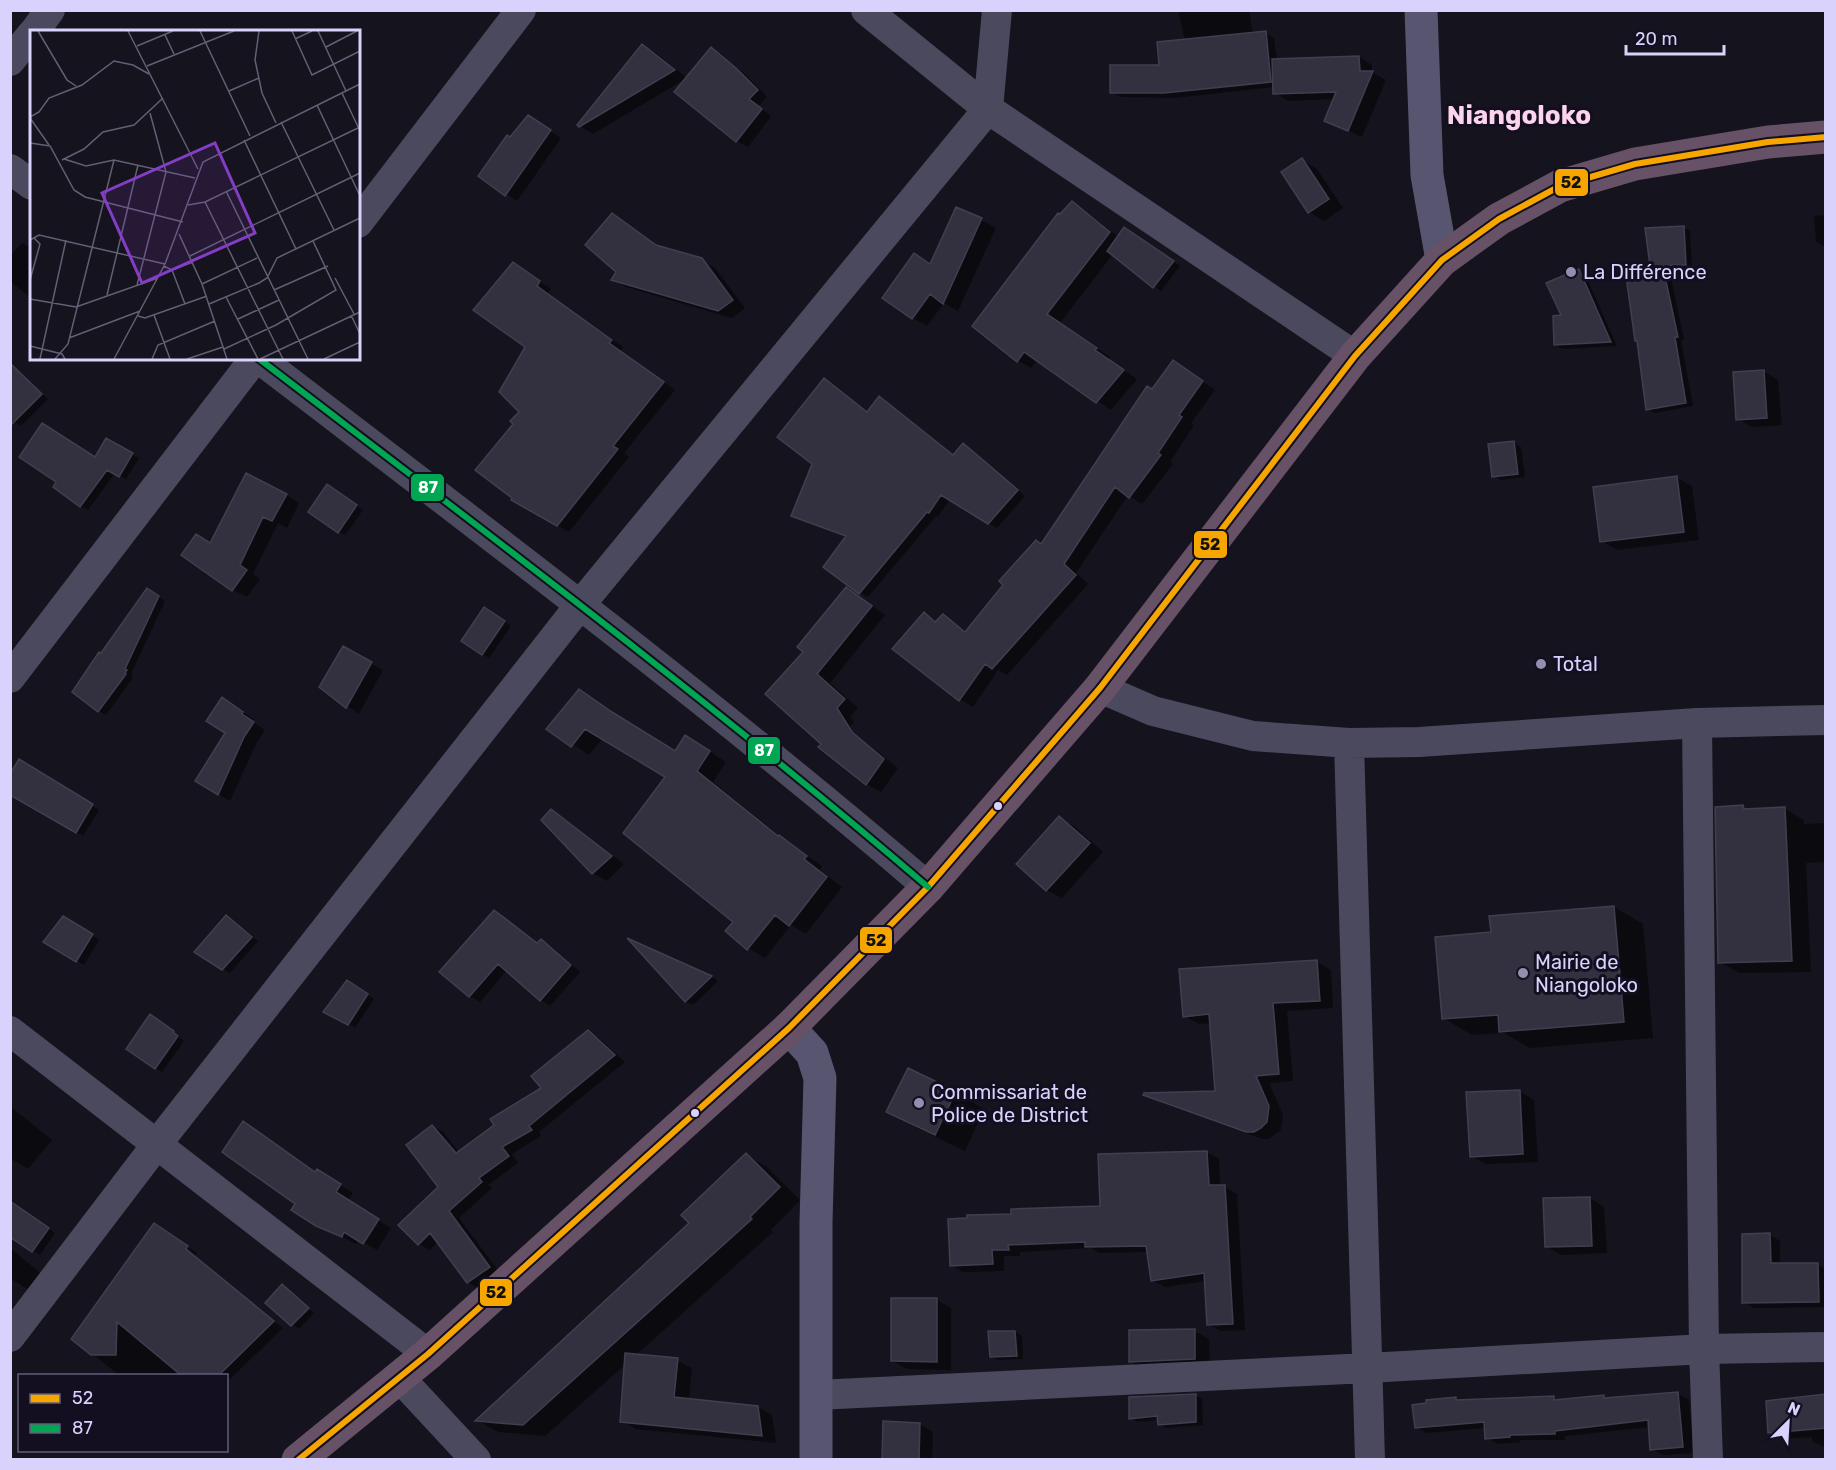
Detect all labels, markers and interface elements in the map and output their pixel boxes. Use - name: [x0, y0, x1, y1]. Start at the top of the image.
- scale bar: [1626, 18, 1724, 56]
- text: 20 m: [1635, 28, 1677, 50]
- inset map: [30, 30, 360, 360]
- district label: Niangoloko: [1447, 100, 1591, 131]
- line badge: 52: [1554, 168, 1589, 197]
- text: 52: [1561, 173, 1581, 192]
- place label: La Différence: [1583, 260, 1707, 284]
- marker: La Différence: [1564, 265, 1578, 279]
- line badge: 87: [410, 473, 445, 502]
- text: 87: [418, 478, 438, 497]
- line badge: 52: [1193, 530, 1228, 559]
- text: 52: [1200, 535, 1220, 554]
- place label: Total: [1553, 652, 1598, 676]
- marker: Total: [1534, 657, 1548, 671]
- line badge: 87: [747, 736, 781, 765]
- text: 87: [754, 741, 774, 760]
- unlabelled marker: [992, 800, 1004, 812]
- line badge: 52: [859, 926, 893, 954]
- text: 52: [866, 931, 886, 950]
- place label: Mairie de Niangoloko: [1535, 950, 1638, 997]
- marker: Mairie de Niangoloko: [1516, 966, 1530, 980]
- place label: Commissariat de Police de District: [931, 1080, 1088, 1127]
- marker: Commissariat de Police de District: [912, 1096, 926, 1110]
- unlabelled marker: [689, 1107, 701, 1119]
- line badge: 52: [479, 1278, 513, 1307]
- text: 52: [486, 1283, 506, 1302]
- legend: [18, 1374, 228, 1452]
- text: 52: [72, 1387, 93, 1409]
- north arrow: [1758, 1392, 1818, 1452]
- text: N: [1785, 1398, 1803, 1420]
- text: 87: [72, 1417, 93, 1439]

